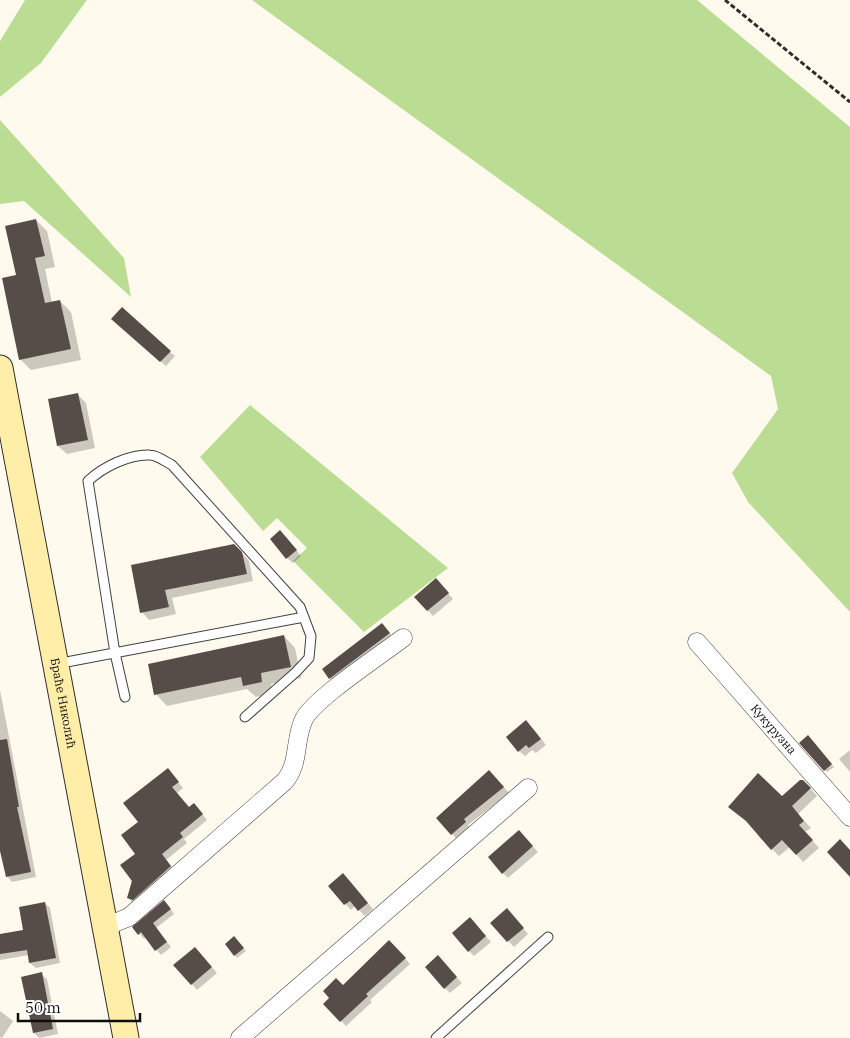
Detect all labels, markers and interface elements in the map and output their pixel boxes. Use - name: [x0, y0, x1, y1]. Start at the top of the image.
- street label: Браће Николић: [48, 656, 79, 750]
- street label: Кукурузна: [748, 701, 800, 758]
- scale bar: [18, 990, 140, 1022]
- text: 50 m: [25, 998, 61, 1017]

